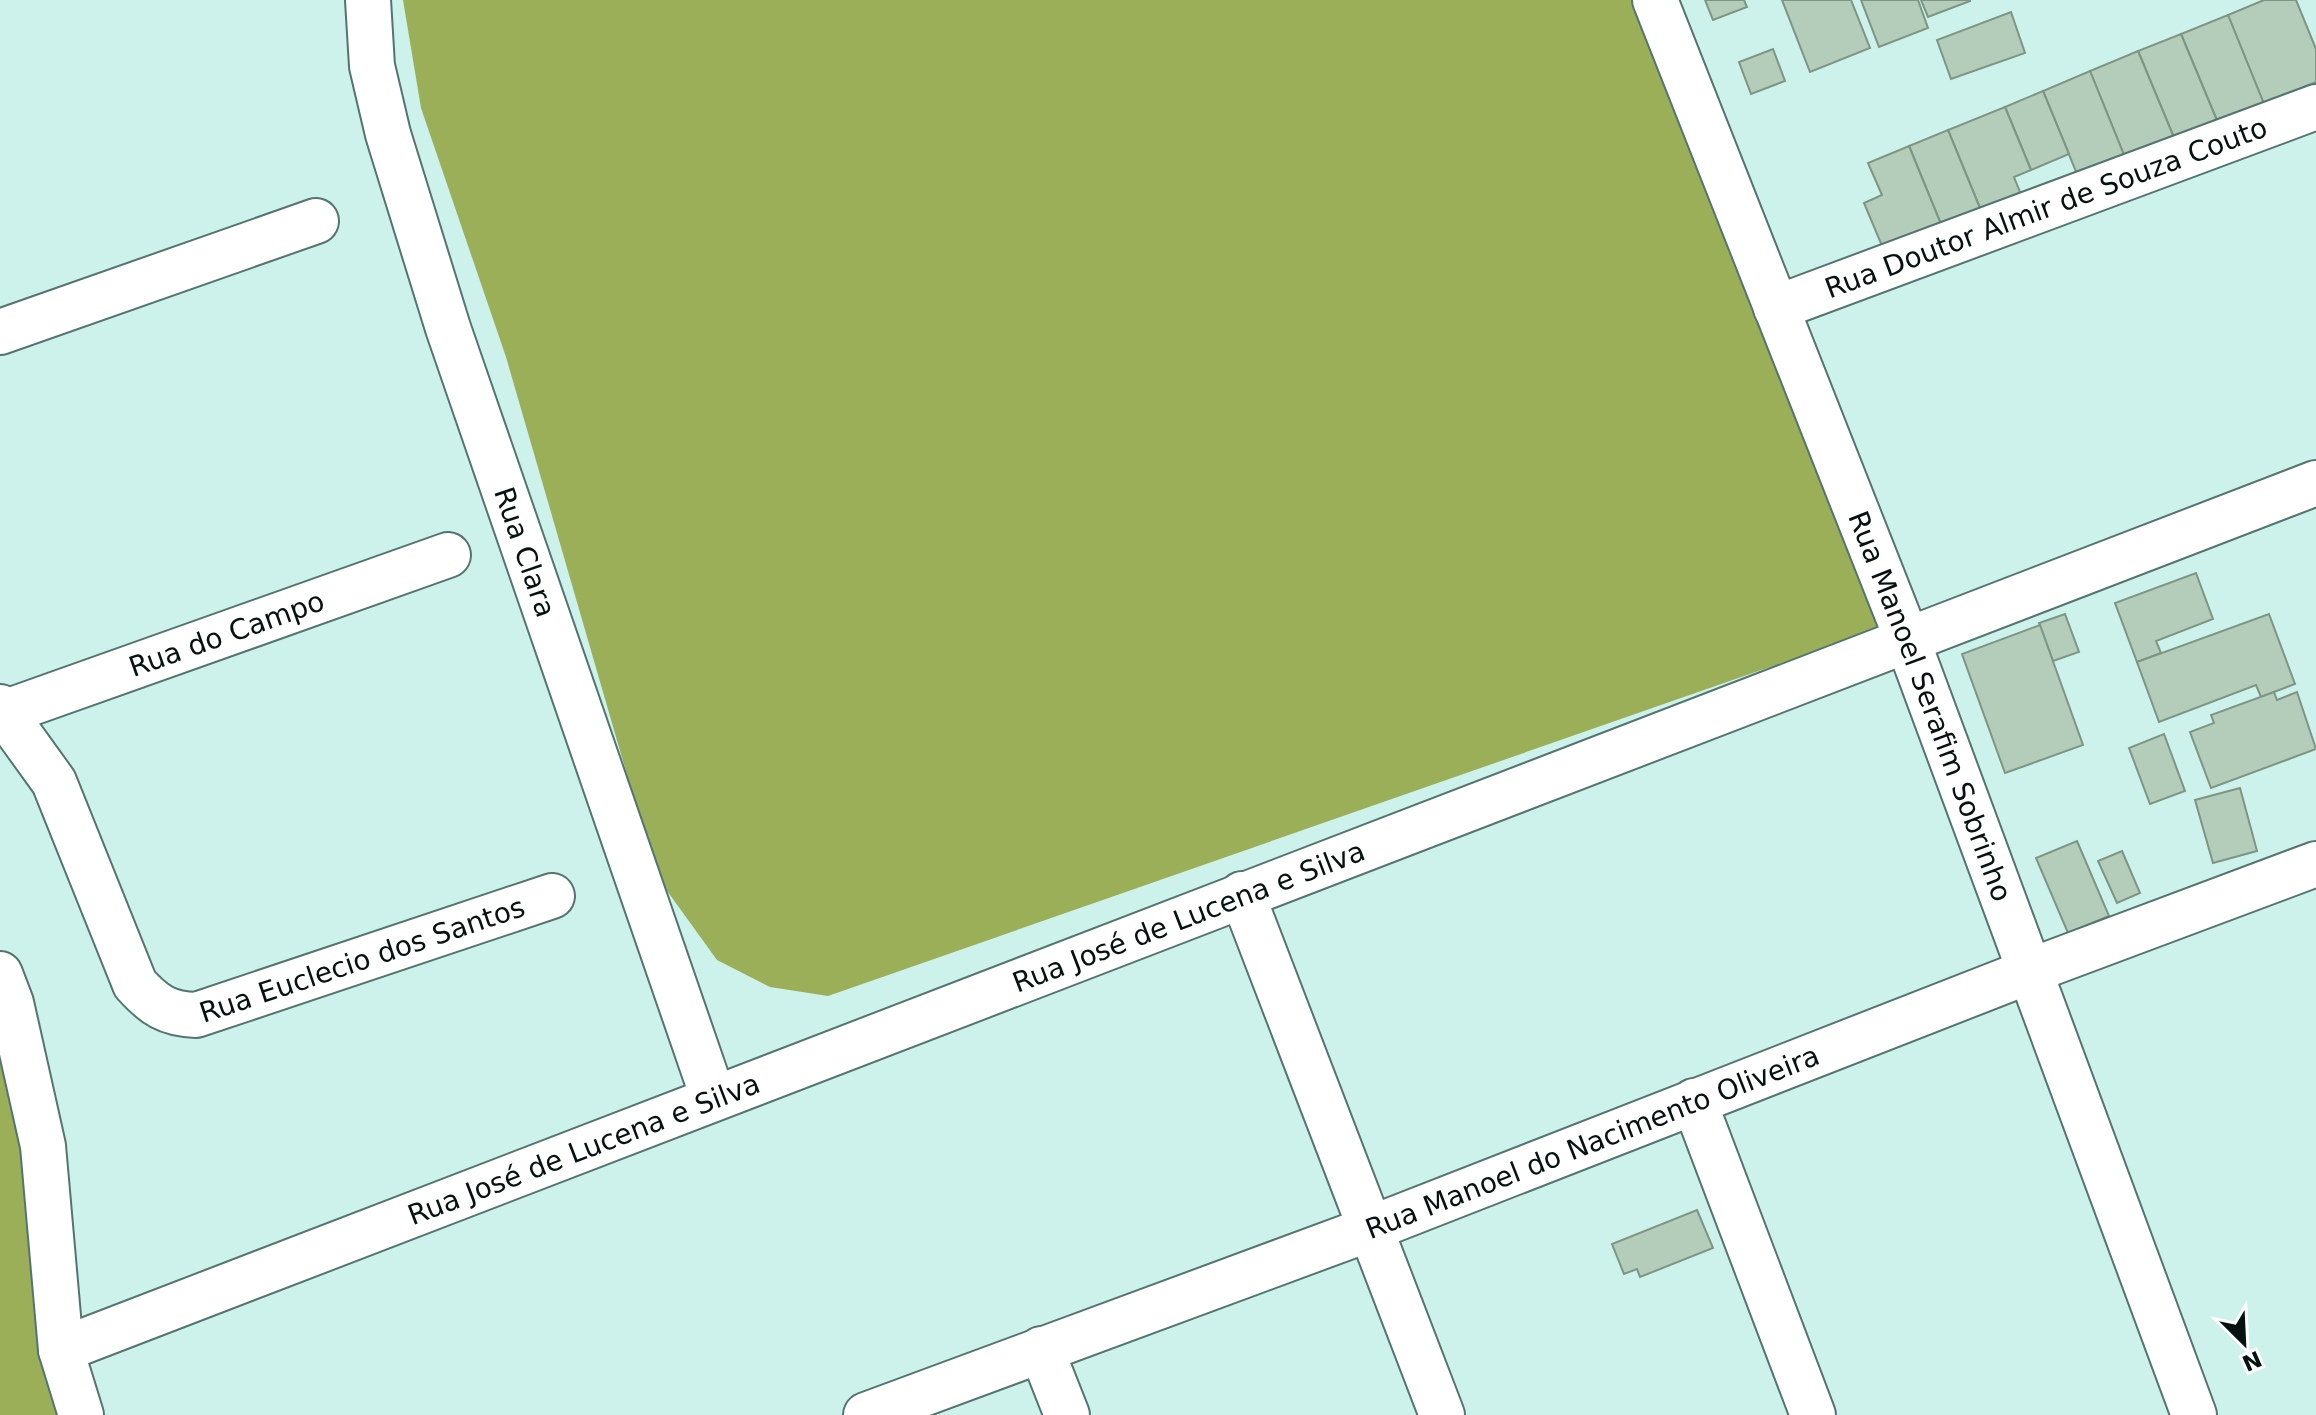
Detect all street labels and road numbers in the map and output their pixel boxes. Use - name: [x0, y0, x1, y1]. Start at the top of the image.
- street label: Rua Doutor Almir de Souza Couto: [1820, 110, 2272, 305]
- street label: Rua Clara: [488, 483, 563, 621]
- street label: Rua Manoel Serafim Sobrinho: [1842, 506, 2019, 906]
- street label: Rua do Campo: [124, 584, 329, 683]
- street label: Rua José de Lucena e Silva: [1008, 834, 1369, 999]
- street label: Rua Euclecio dos Santos: [195, 890, 529, 1029]
- street label: Rua Manoel do Nacimento Oliveira: [1361, 1038, 1824, 1245]
- street label: Rua José de Lucena e Silva: [403, 1066, 764, 1232]

